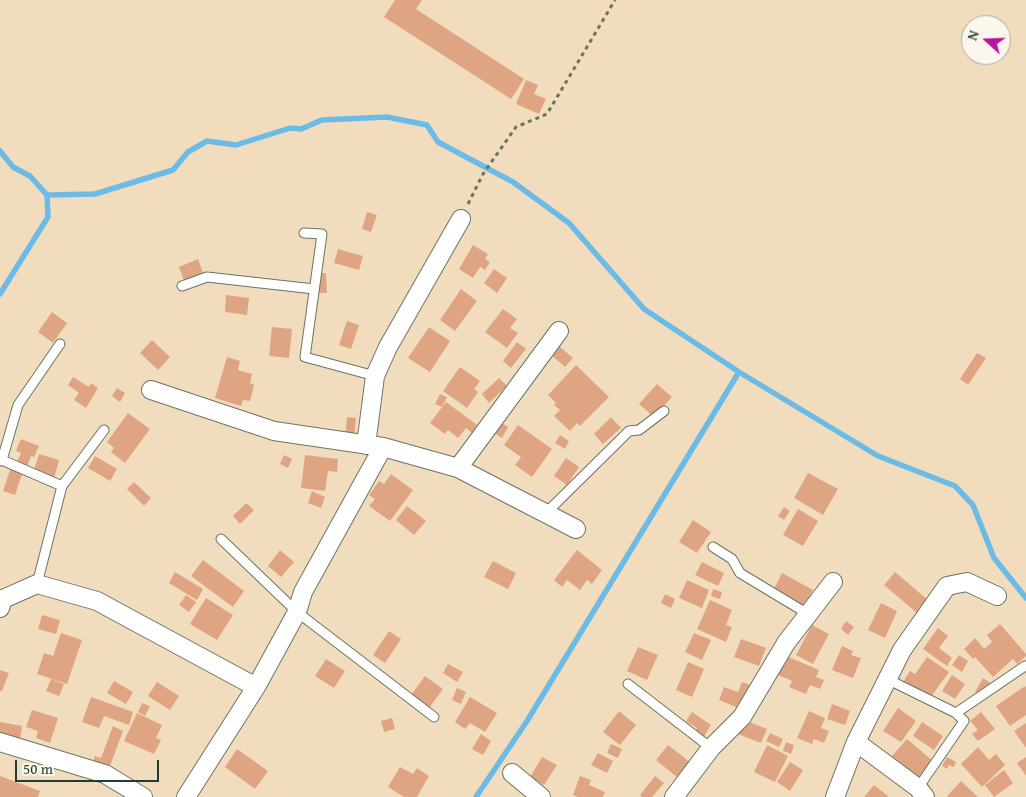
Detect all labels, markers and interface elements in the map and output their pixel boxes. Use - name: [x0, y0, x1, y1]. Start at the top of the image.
- north arrow: [961, 15, 1011, 65]
- text: N: [962, 27, 984, 43]
- scale bar: [18, 750, 161, 782]
- text: 50 m: [23, 758, 53, 779]

